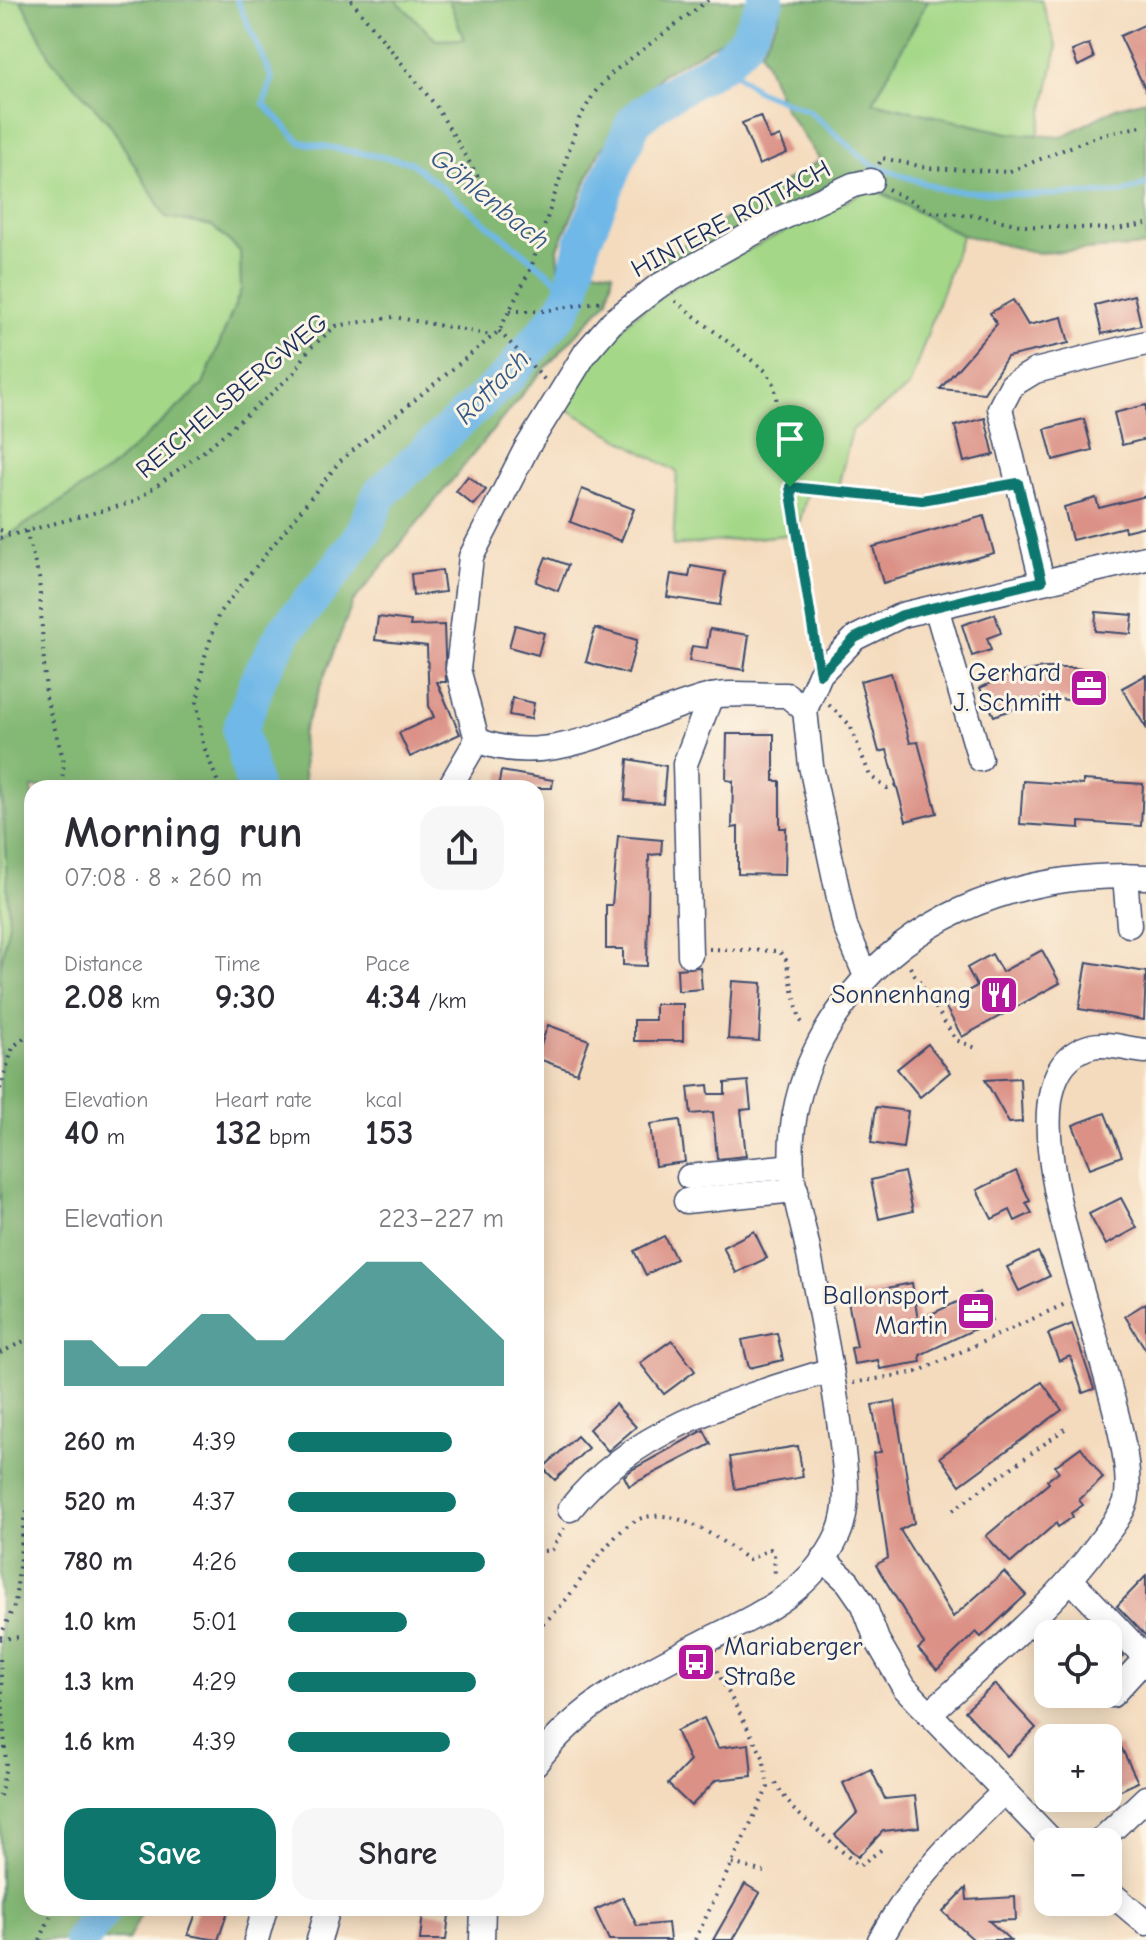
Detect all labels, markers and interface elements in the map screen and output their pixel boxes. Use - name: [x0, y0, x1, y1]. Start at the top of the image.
- water label: Göhlenbach: [424, 141, 556, 257]
- street label: HINTERE ROTTACH: [626, 154, 836, 284]
- street label: REICHELSBERGWEG: [130, 307, 334, 485]
- water label: Rottach: [448, 343, 536, 431]
- pin: [756, 405, 824, 487]
- icon: arrive: [768, 417, 812, 461]
- place label: Gerhard J. Schmitt: [953, 658, 1063, 718]
- office icon: Gerhard J. Schmitt: [1068, 667, 1110, 709]
- button: share: [420, 806, 504, 890]
- text: Morning run: [64, 807, 303, 858]
- text: 07:08 · 8 × 260 m: [64, 863, 262, 893]
- text: Distance: [64, 951, 143, 977]
- text: Time: [215, 951, 260, 977]
- text: Pace: [365, 951, 410, 977]
- restaurant icon: Sonnenhang: [978, 974, 1020, 1016]
- text: 2.08: [64, 977, 124, 1017]
- text: 9:30: [215, 977, 276, 1017]
- text: 4:34: [365, 977, 421, 1017]
- place label: Sonnenhang: [831, 980, 971, 1010]
- text: km: [124, 988, 160, 1014]
- text: /km: [421, 988, 467, 1014]
- text: Elevation: [64, 1087, 148, 1113]
- text: Heart rate: [215, 1087, 312, 1113]
- text: kcal: [365, 1087, 402, 1113]
- text: 40: [64, 1113, 99, 1153]
- text: 132: [215, 1113, 262, 1153]
- text: 153: [365, 1113, 414, 1153]
- text: m: [99, 1124, 125, 1150]
- text: bpm: [262, 1124, 311, 1150]
- text: Elevation: [64, 1204, 164, 1234]
- text: 223–227 m: [378, 1204, 504, 1234]
- place label: Ballonsport Martin: [823, 1281, 950, 1341]
- office icon: Ballonsport Martin: [955, 1290, 997, 1332]
- text: 260 m: [64, 1427, 135, 1457]
- text: 4:39: [192, 1427, 236, 1457]
- text: 520 m: [64, 1487, 136, 1517]
- text: 4:37: [192, 1487, 235, 1517]
- text: 780 m: [64, 1547, 133, 1577]
- text: 4:26: [192, 1547, 237, 1577]
- text: 1.0 km: [64, 1607, 136, 1637]
- text: 5:01: [192, 1607, 237, 1637]
- map controls: [1034, 1620, 1122, 1916]
- button: locate: [1034, 1620, 1122, 1708]
- place label: Mariaberger Straße: [724, 1632, 863, 1692]
- bus stop icon: Mariaberger Straße: [675, 1641, 717, 1683]
- text: 1.3 km: [64, 1667, 134, 1697]
- text: 4:29: [192, 1667, 237, 1697]
- button: +: [1034, 1724, 1122, 1812]
- text: 1.6 km: [64, 1727, 135, 1757]
- text: 4:39: [192, 1727, 236, 1757]
- button: Save: [64, 1808, 276, 1900]
- button: Share: [292, 1808, 504, 1900]
- button: −: [1034, 1828, 1122, 1916]

